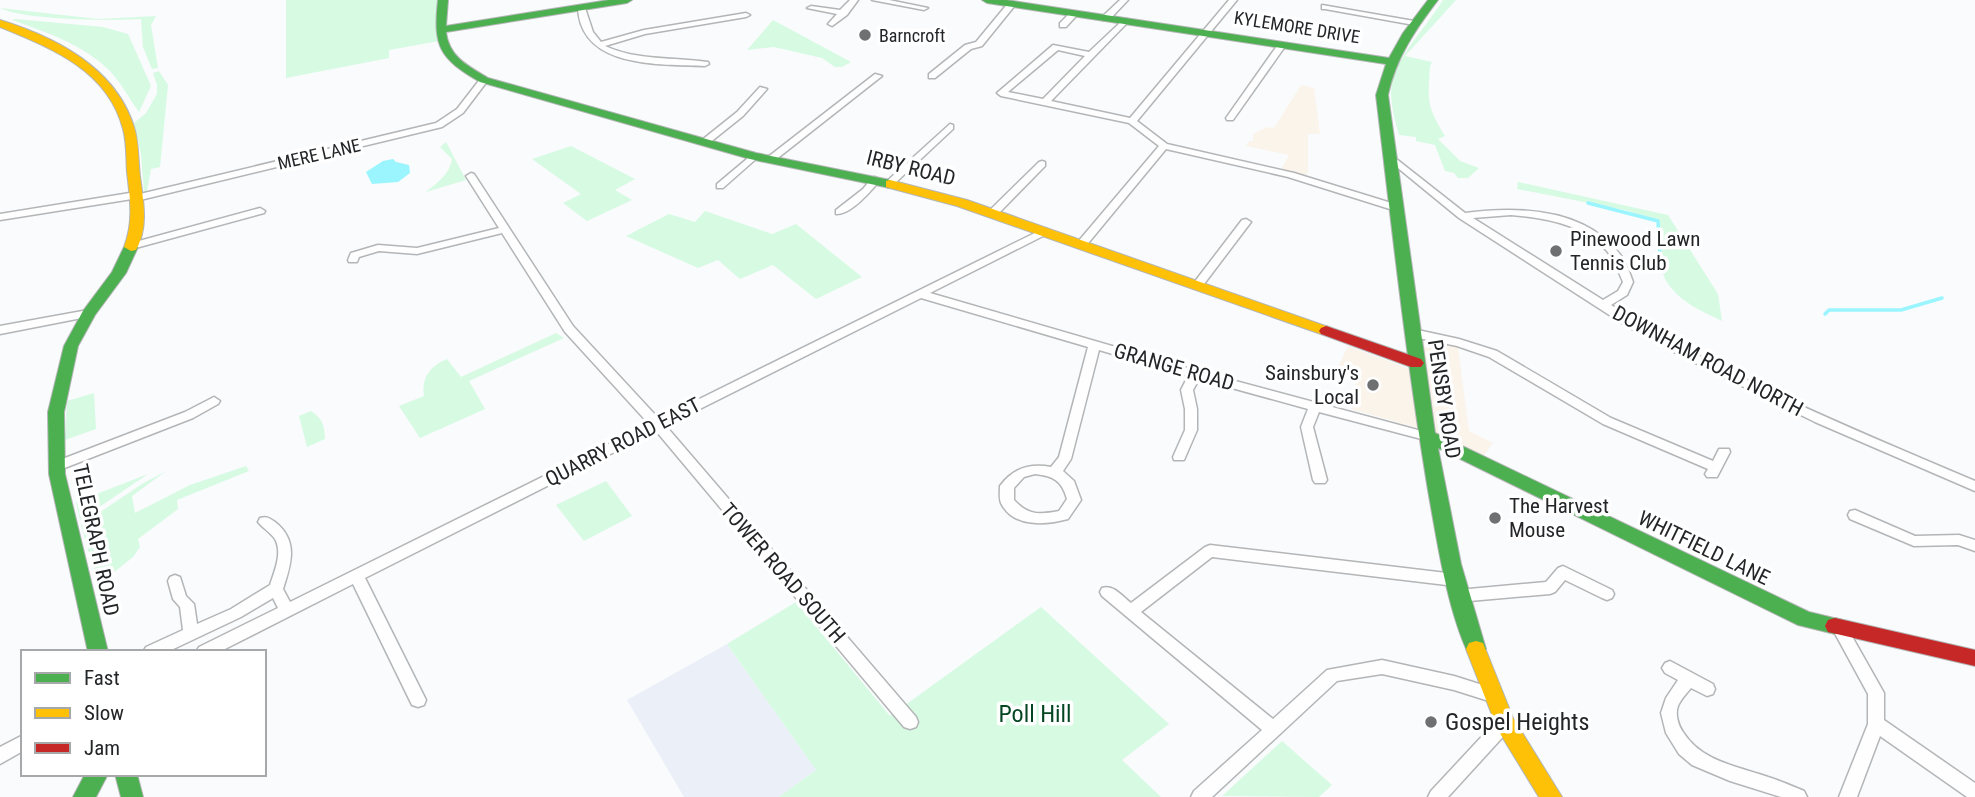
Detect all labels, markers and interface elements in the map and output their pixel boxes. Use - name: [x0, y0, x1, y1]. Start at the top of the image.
- street label: KYLEMORE DRIVE: [1233, 7, 1362, 47]
- place label: Barncroft: [879, 25, 945, 46]
- marker: Barncroft: [857, 27, 873, 43]
- street label: MERE LANE: [276, 134, 363, 174]
- street label: IRBY ROAD: [864, 145, 958, 191]
- place label: Pinewood Lawn Tennis Club: [1570, 227, 1700, 275]
- marker: Pinewood Lawn Tennis Club: [1548, 243, 1564, 259]
- street label: DOWNHAM ROAD NORTH: [1609, 301, 1807, 421]
- street label: GRANGE ROAD: [1111, 338, 1237, 396]
- street label: PENSBY ROAD: [1423, 338, 1465, 460]
- place label: Sainsbury's Local: [1265, 361, 1359, 409]
- marker: Sainsbury's Local: [1365, 377, 1381, 393]
- street label: QUARRY ROAD EAST: [541, 393, 705, 491]
- street label: TELEGRAPH ROAD: [68, 462, 124, 618]
- place label: The Harvest Mouse: [1509, 494, 1609, 542]
- street label: TOWER ROAD SOUTH: [716, 498, 850, 648]
- street label: WHITFIELD LANE: [1634, 506, 1774, 590]
- marker: The Harvest Mouse: [1487, 510, 1503, 526]
- legend: [21, 650, 266, 776]
- text: Fast: [84, 666, 120, 690]
- park label: Poll Hill: [998, 700, 1072, 728]
- text: Slow: [84, 701, 124, 725]
- place label: Gospel Heights: [1445, 708, 1589, 736]
- marker: Gospel Heights: [1423, 714, 1439, 730]
- text: Jam: [84, 736, 120, 760]

